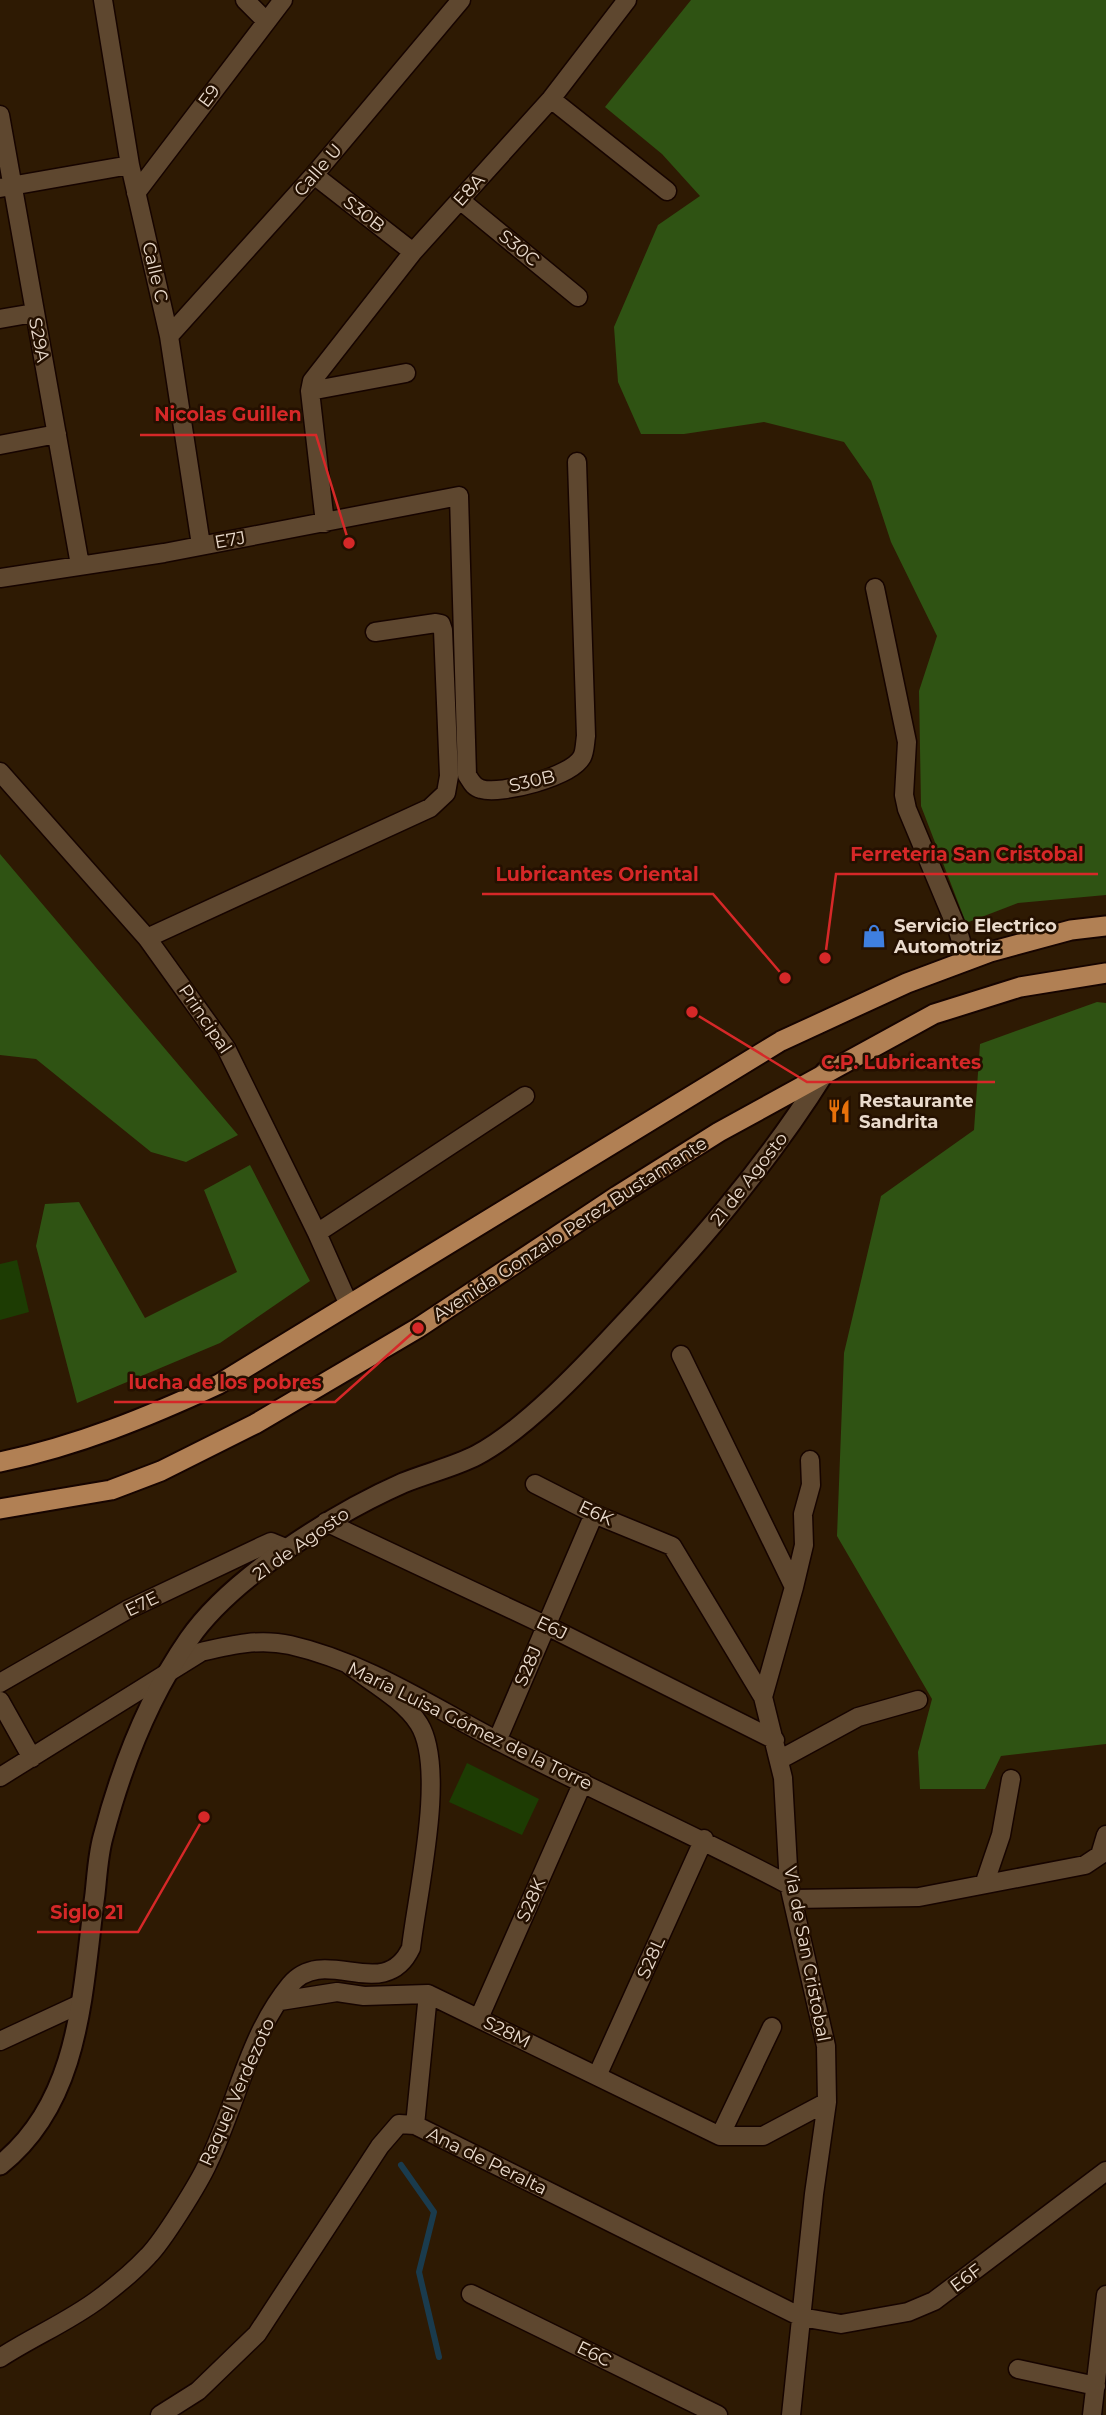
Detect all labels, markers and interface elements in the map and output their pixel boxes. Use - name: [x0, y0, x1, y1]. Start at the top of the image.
- street label: E9: [193, 80, 225, 112]
- street label: Calle U: [289, 139, 347, 201]
- street label: E8A: [449, 169, 489, 211]
- street label: S30B: [339, 191, 389, 237]
- street label: S30C: [494, 225, 544, 271]
- street label: Calle C: [137, 240, 173, 305]
- street label: S29A: [24, 316, 54, 364]
- callout: Nicolas Guillen: [140, 395, 316, 435]
- text: Nicolas Guillen: [154, 403, 302, 426]
- street label: E7J: [213, 526, 247, 554]
- street label: S30B: [507, 765, 557, 797]
- callout: Ferreteria San Cristobal: [836, 834, 1098, 874]
- text: Ferreteria San Cristobal: [850, 843, 1084, 866]
- callout: Lubricantes Oriental: [482, 854, 713, 894]
- text: Lubricantes Oriental: [495, 863, 699, 886]
- place label: Servicio Electrico Automotriz: [893, 915, 1057, 958]
- shop icon: Servicio Electrico Automotriz: [860, 922, 888, 950]
- street label: Principal: [174, 980, 236, 1058]
- callout: C.P. Lubricantes: [807, 1042, 995, 1082]
- text: C.P. Lubricantes: [821, 1051, 981, 1074]
- place label: Restaurante Sandrita: [859, 1090, 974, 1133]
- restaurant icon: Restaurante Sandrita: [825, 1097, 853, 1125]
- street label: 21 de Agosto: [706, 1128, 792, 1230]
- street label: Avenida Gonzalo Perez Bustamante: [429, 1132, 711, 1326]
- callout: lucha de los pobres: [114, 1362, 335, 1402]
- text: lucha de los pobres: [128, 1371, 322, 1394]
- street label: E6K: [575, 1496, 617, 1531]
- street label: 21 de Agosto: [249, 1503, 353, 1585]
- street label: E7E: [122, 1587, 162, 1621]
- street label: E6J: [533, 1611, 571, 1645]
- street label: S28J: [510, 1642, 546, 1690]
- street label: María Luisa Gómez de la Torre: [344, 1657, 596, 1795]
- street label: Via de San Cristobal: [779, 1864, 835, 2044]
- street label: S28K: [512, 1875, 550, 1925]
- callout: Siglo 21: [37, 1892, 138, 1932]
- text: Siglo 21: [50, 1901, 124, 1924]
- street label: S28L: [632, 1933, 670, 1982]
- street label: S28M: [480, 2011, 534, 2053]
- street label: Raquel Verdezoto: [195, 2015, 279, 2169]
- street label: Ana de Peralta: [423, 2122, 551, 2200]
- street label: E6F: [946, 2259, 986, 2297]
- street label: E6C: [573, 2336, 615, 2372]

